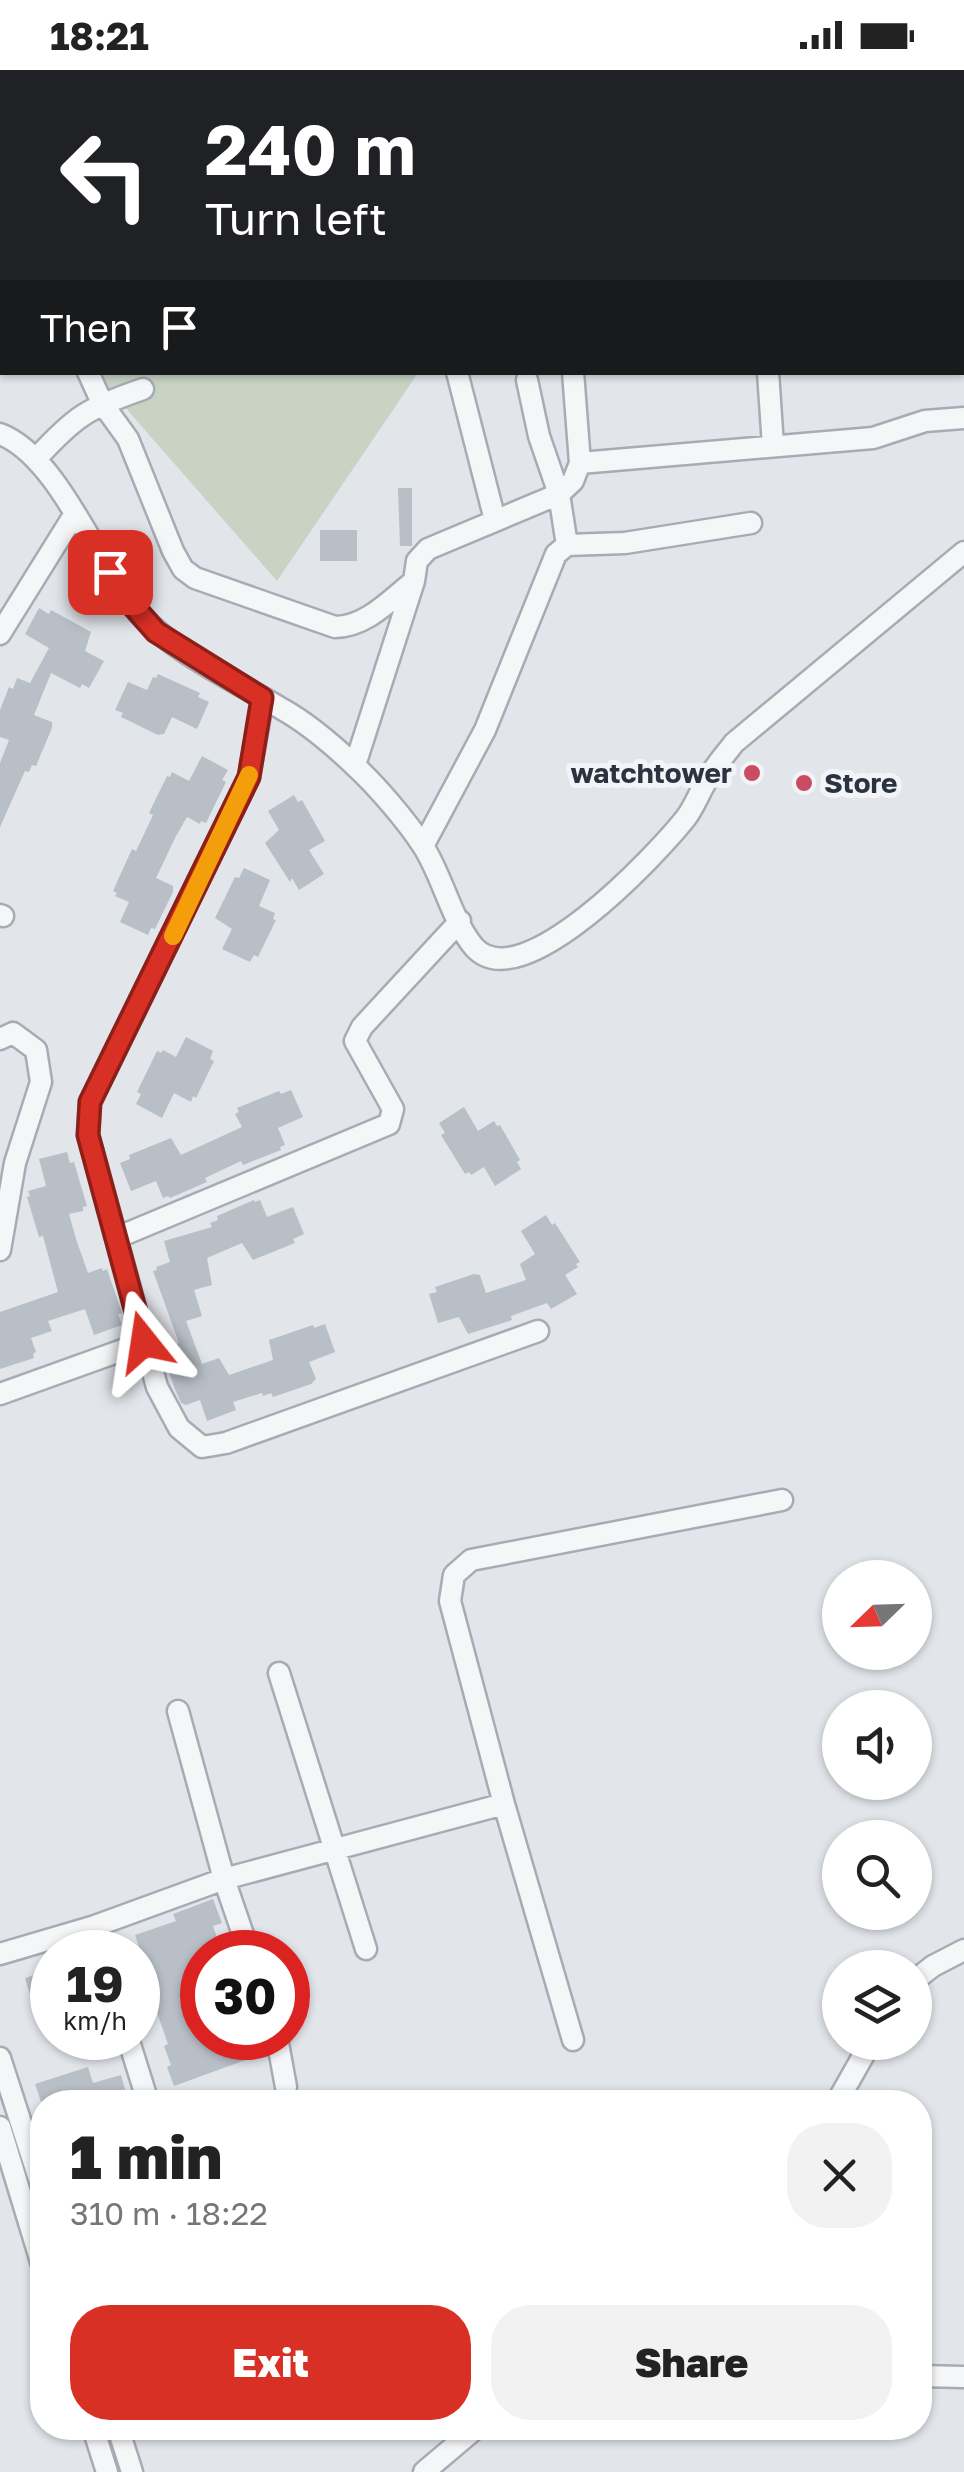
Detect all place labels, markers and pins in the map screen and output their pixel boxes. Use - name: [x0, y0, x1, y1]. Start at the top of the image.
- pin: [68, 530, 153, 615]
- place label: watchtower: [571, 756, 732, 789]
- marker: watchtower: [741, 762, 763, 784]
- place label: Store: [824, 766, 898, 799]
- marker: Store: [793, 772, 815, 794]

